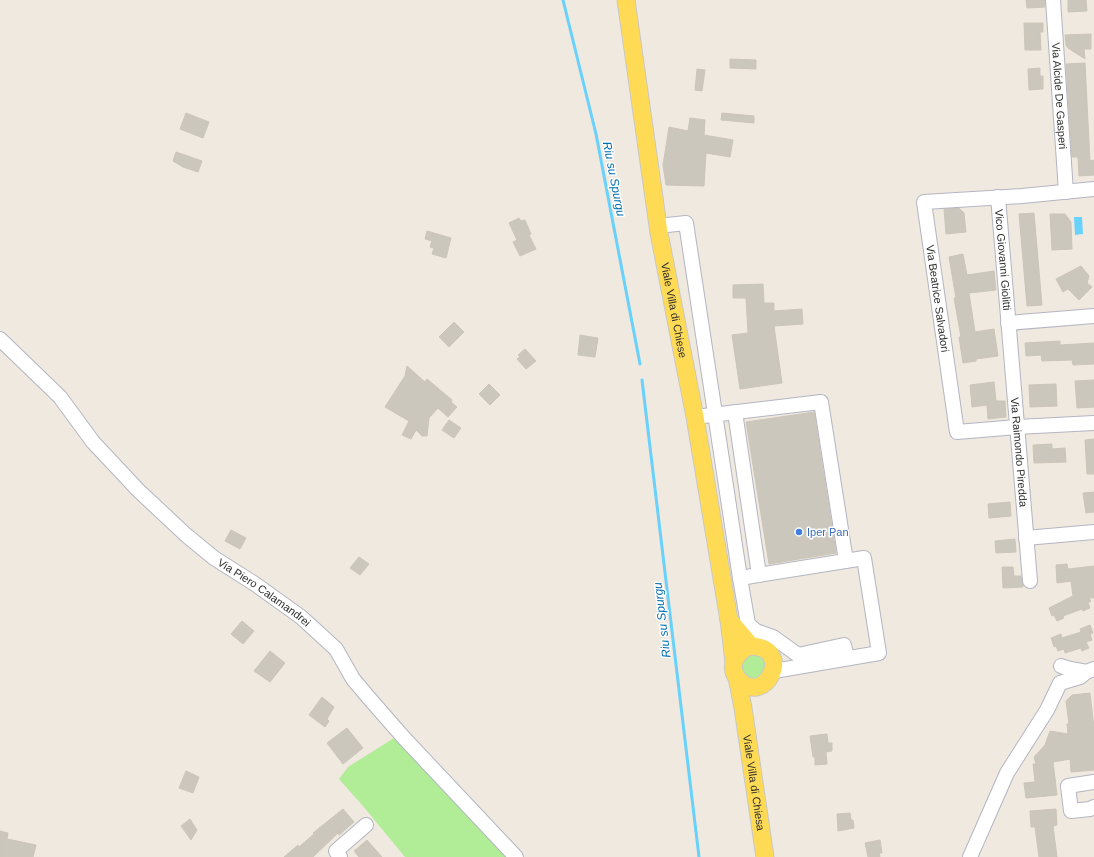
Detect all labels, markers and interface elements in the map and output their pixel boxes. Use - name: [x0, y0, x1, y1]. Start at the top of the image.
- street label: Via Alcide De Gasperi: [1050, 42, 1069, 150]
- water label: Riu su Spurgu: [600, 140, 628, 218]
- street label: Vico Giovanni Giolitti: [993, 209, 1013, 311]
- street label: Via Beatrice Salvadori: [924, 244, 951, 353]
- street label: Viale Villa di Chiese: [659, 261, 689, 359]
- street label: Via Raimondo Piredda: [1009, 397, 1030, 508]
- place label: Iper Pan: [807, 526, 849, 538]
- marker: Iper Pan: [794, 527, 804, 537]
- street label: Via Piero Calamandrei: [216, 556, 313, 629]
- water label: Riu su Spurgu: [650, 581, 674, 659]
- street label: Viale Villa di Chiesa: [741, 734, 767, 832]

